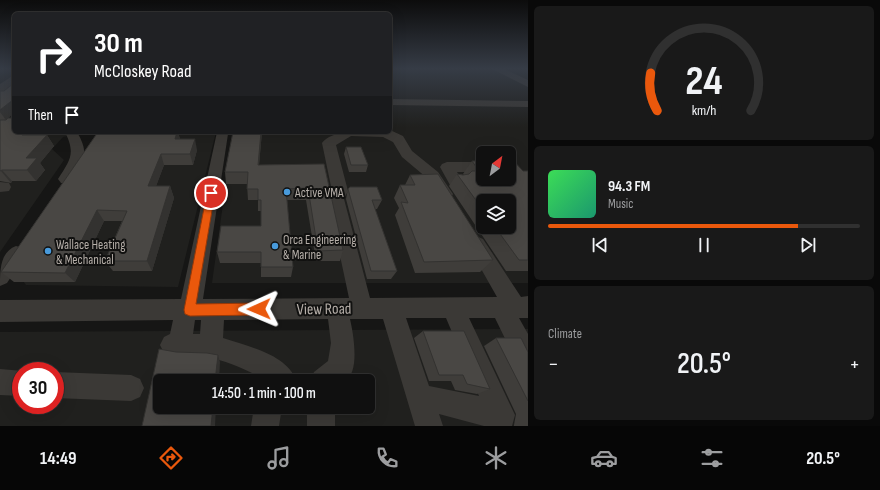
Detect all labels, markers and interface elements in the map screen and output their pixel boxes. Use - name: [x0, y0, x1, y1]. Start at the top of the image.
- text: 30 m: [94, 27, 143, 60]
- icon: right: [28, 28, 80, 80]
- text: 24: [685, 57, 723, 106]
- text: McCloskey Road: [94, 61, 191, 82]
- text: km/h: [692, 102, 716, 119]
- icon: arrive: [61, 104, 83, 126]
- text: Then: [28, 106, 53, 125]
- north arrow: [476, 146, 516, 186]
- map controls: [476, 146, 516, 234]
- pin: [194, 176, 228, 210]
- text: 94.3 FM: [608, 177, 650, 196]
- icon: arrive: [200, 182, 222, 204]
- place label: Active VMA: [294, 185, 344, 201]
- marker: Active VMA: [282, 187, 292, 197]
- button: layers: [476, 194, 516, 234]
- text: Music: [608, 196, 633, 212]
- place label: Orca Engineering & Marine: [283, 232, 356, 263]
- icon: previous: [589, 234, 611, 256]
- icon: pause: [693, 234, 715, 256]
- icon: next: [797, 234, 819, 256]
- place label: Wallace Heating & Mechanical: [56, 237, 125, 268]
- marker: Orca Engineering & Marine: [270, 241, 280, 251]
- marker: Wallace Heating & Mechanical: [43, 246, 53, 256]
- position arrow: [238, 288, 280, 330]
- street label: View Road: [296, 300, 352, 319]
- text: Climate: [548, 326, 582, 342]
- text: 20.5°: [677, 346, 731, 382]
- text: −: [548, 351, 559, 378]
- text: +: [849, 351, 860, 378]
- speed limit sign: 30: [12, 362, 64, 414]
- text: 14:50 · 1 min · 100 m: [212, 384, 316, 403]
- icon: directions: [157, 444, 185, 472]
- icon: music: [265, 444, 293, 472]
- icon: phone: [373, 444, 401, 472]
- icon: climate: [482, 444, 510, 472]
- icon: car: [590, 444, 618, 472]
- icon: filters: [698, 444, 726, 472]
- text: 14:49: [40, 448, 77, 469]
- text: 20.5°: [806, 448, 840, 469]

